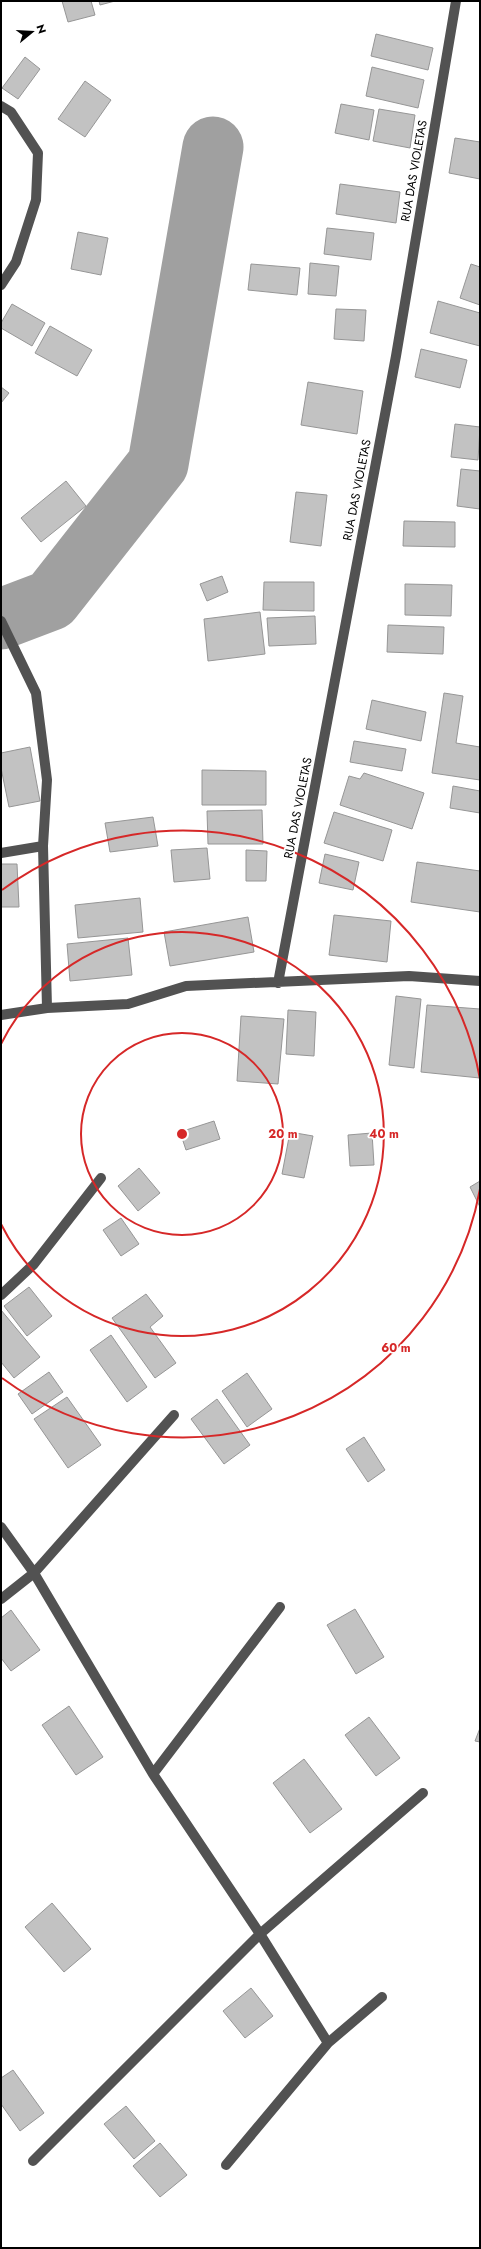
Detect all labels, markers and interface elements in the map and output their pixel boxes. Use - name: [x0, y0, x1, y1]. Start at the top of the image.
- north arrow: [12, 12, 52, 52]
- text: N: [33, 22, 50, 36]
- street label: RUA DAS VIOLETAS: [396, 118, 432, 223]
- street label: RUA DAS VIOLETAS: [338, 437, 376, 542]
- street label: RUA DAS VIOLETAS: [279, 755, 317, 860]
- text: 20 m: [268, 1125, 298, 1143]
- text: 40 m: [369, 1125, 399, 1143]
- centre of rings: [175, 1127, 189, 1141]
- text: 60 m: [381, 1339, 411, 1357]

